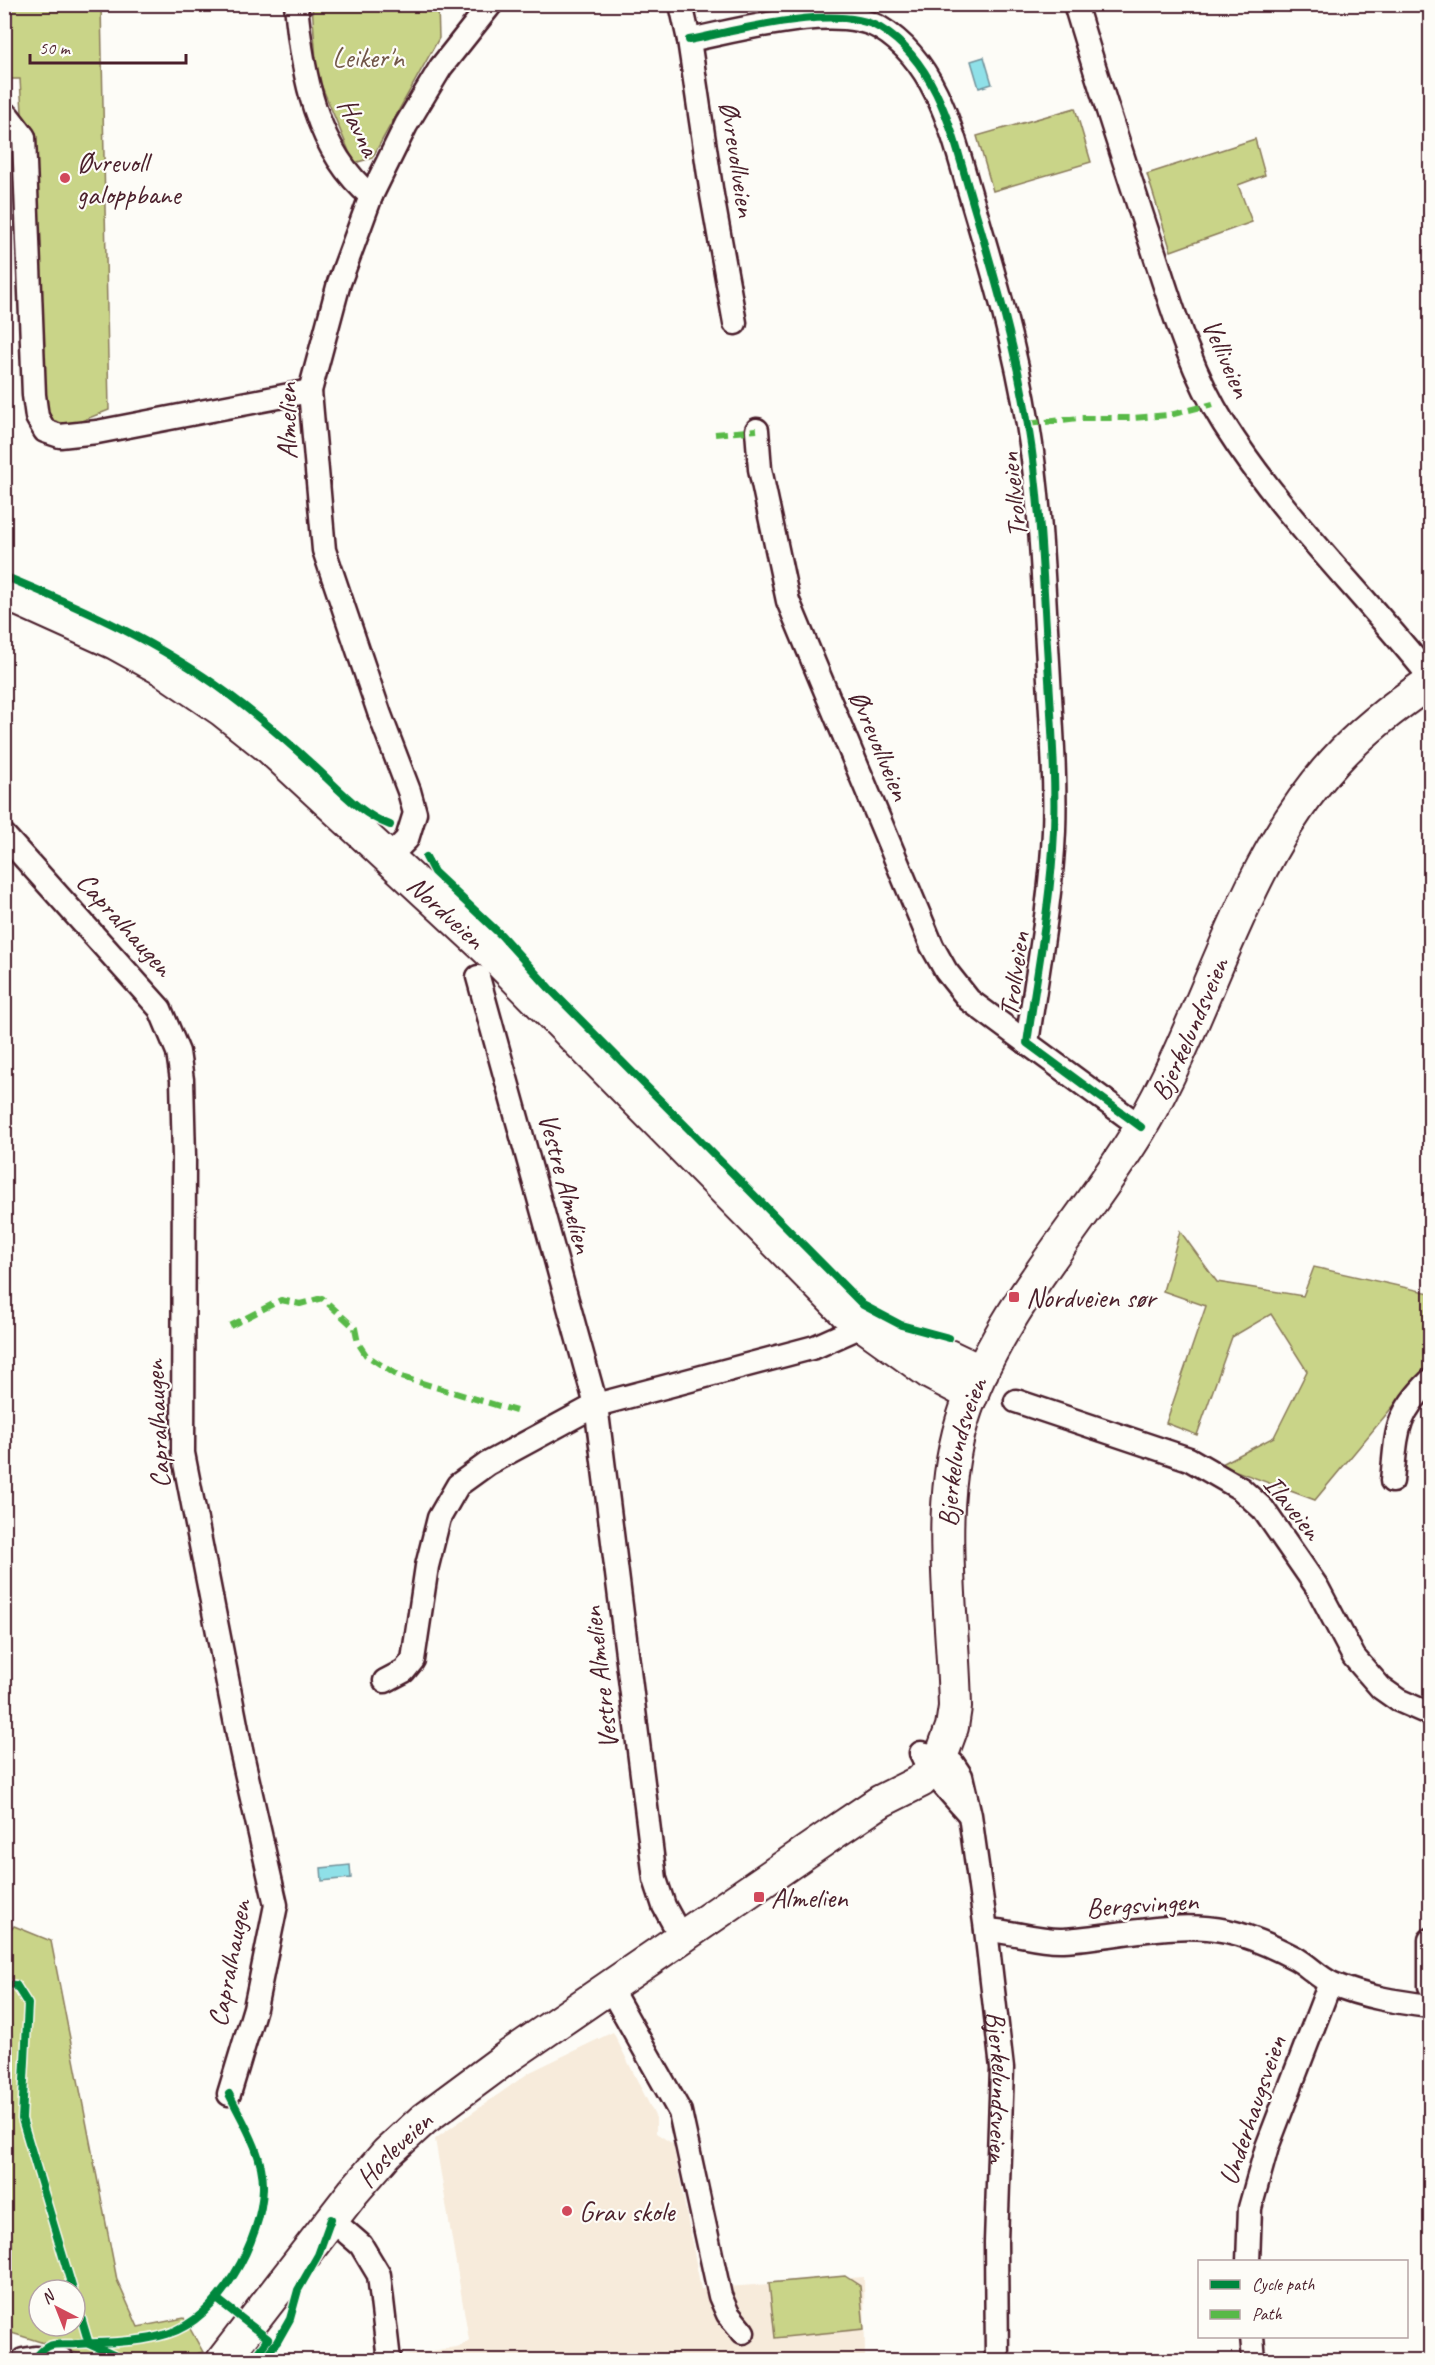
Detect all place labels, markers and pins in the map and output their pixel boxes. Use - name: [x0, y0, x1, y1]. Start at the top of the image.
- place label: Øvrevoll galoppbane: [77, 145, 182, 212]
- marker: Øvrevoll galoppbane: [58, 171, 72, 185]
- place label: Nordveien sør: [1026, 1280, 1158, 1315]
- marker: Nordveien sør: [1007, 1290, 1021, 1304]
- place label: Almelien: [771, 1880, 849, 1915]
- marker: Almelien: [752, 1890, 766, 1904]
- place label: Grav skole: [579, 2194, 676, 2229]
- marker: Grav skole: [560, 2204, 574, 2218]

